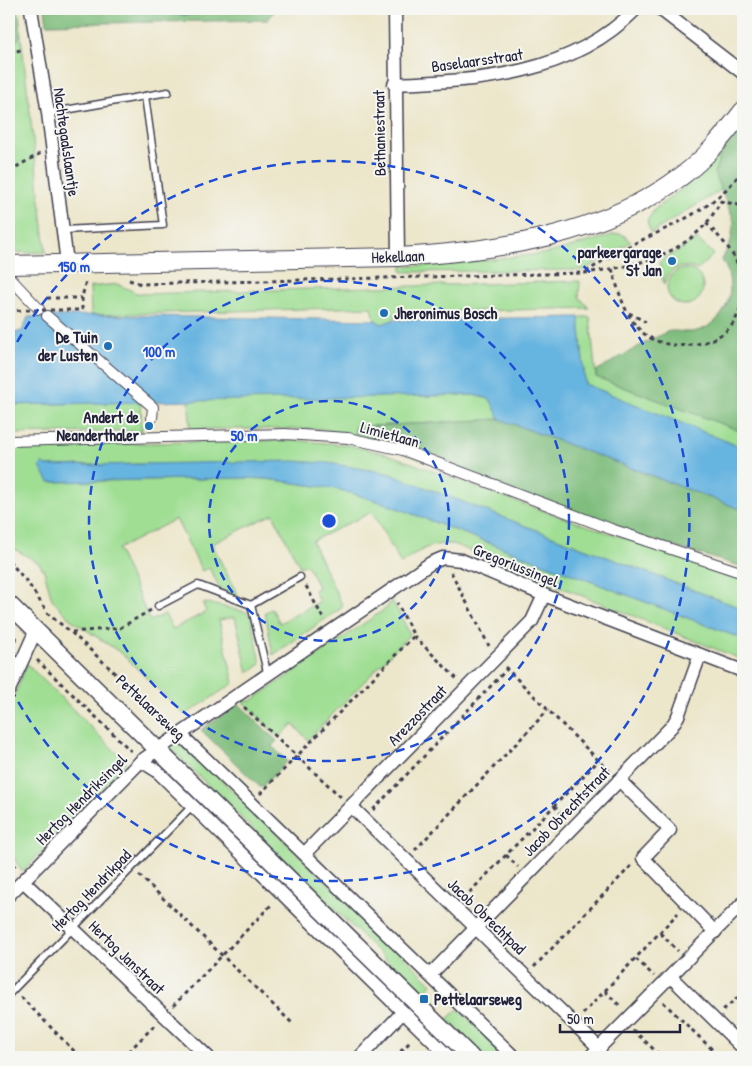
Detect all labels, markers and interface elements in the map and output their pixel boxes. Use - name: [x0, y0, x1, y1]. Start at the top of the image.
- street label: Baselaarsstraat: [430, 43, 525, 77]
- street label: Nachtegaalslaantje: [48, 86, 86, 198]
- street label: Bethaniestraat: [367, 89, 391, 176]
- place label: parkeergarage St Jan: [578, 241, 663, 281]
- street label: Hekellaan: [371, 244, 425, 268]
- marker: parkeergarage St Jan: [666, 255, 678, 267]
- text: 150 m: [58, 256, 90, 277]
- place label: Jheronimus Bosch: [394, 302, 497, 324]
- marker: Jheronimus Bosch: [378, 307, 390, 319]
- place label: De Tuin der Lusten: [38, 326, 98, 366]
- marker: De Tuin der Lusten: [102, 340, 114, 352]
- text: 100 m: [143, 341, 175, 362]
- place label: Andert de Neanderthaler: [57, 406, 140, 446]
- street label: Limietlaan: [358, 416, 422, 452]
- marker: Andert de Neanderthaler: [143, 420, 155, 432]
- text: 50 m: [231, 425, 257, 446]
- centre of rings: [320, 512, 338, 530]
- street label: Gregoriussingel: [470, 538, 563, 592]
- street label: Pettelaarseweg: [111, 669, 191, 745]
- street label: Arezzostraat: [383, 680, 452, 750]
- street label: Hertog Hendriksingel: [30, 748, 132, 850]
- street label: Jacob Obrechtstraat: [517, 761, 615, 861]
- street label: Hertog Hendrikpad: [46, 844, 136, 936]
- street label: Jacob Obrechtpad: [443, 873, 531, 959]
- street label: Hertog Janstraat: [84, 915, 170, 999]
- place label: Pettelaarseweg: [434, 988, 522, 1011]
- marker: Pettelaarseweg: [418, 993, 430, 1005]
- scale bar: [560, 1001, 680, 1033]
- text: 50 m: [567, 1008, 594, 1029]

